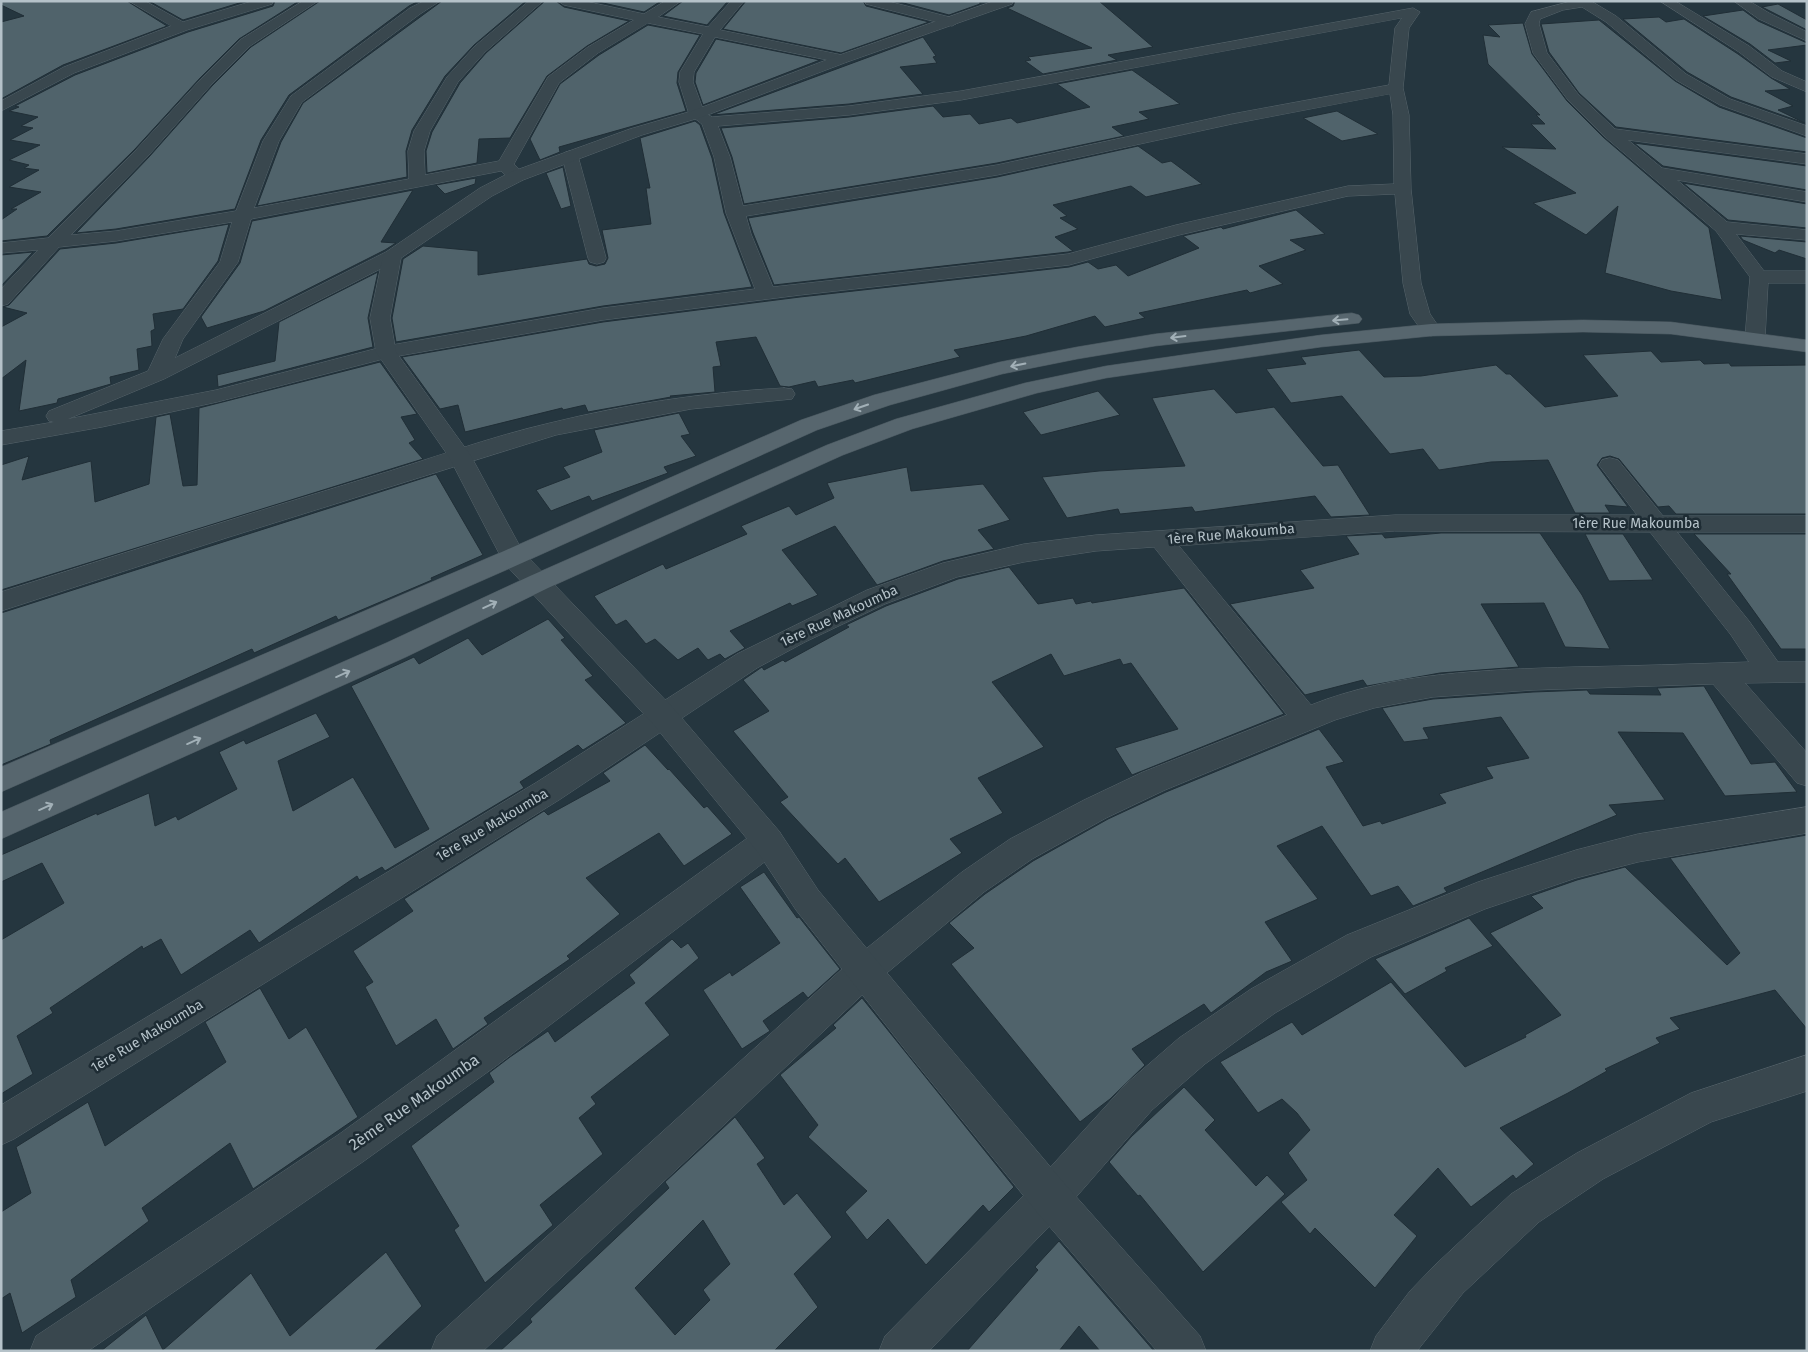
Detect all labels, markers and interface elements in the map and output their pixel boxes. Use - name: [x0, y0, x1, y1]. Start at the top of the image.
- one-way arrow: [1332, 315, 1348, 325]
- one-way arrow: [1171, 332, 1187, 342]
- one-way arrow: [1011, 361, 1027, 370]
- one-way arrow: [854, 403, 870, 412]
- street label: 1ère Rue Makoumba: [1572, 515, 1700, 532]
- street label: 1ère Rue Makoumba: [1167, 520, 1295, 548]
- street label: 1ère Rue Makoumba: [778, 581, 900, 651]
- one-way arrow: [482, 600, 497, 610]
- one-way arrow: [335, 669, 350, 678]
- one-way arrow: [186, 735, 201, 745]
- street label: 1ère Rue Makoumba: [433, 785, 551, 865]
- one-way arrow: [38, 801, 53, 811]
- street label: 1ère Rue Makoumba: [88, 996, 206, 1076]
- street label: 2ème Rue Makoumba: [345, 1050, 483, 1154]

